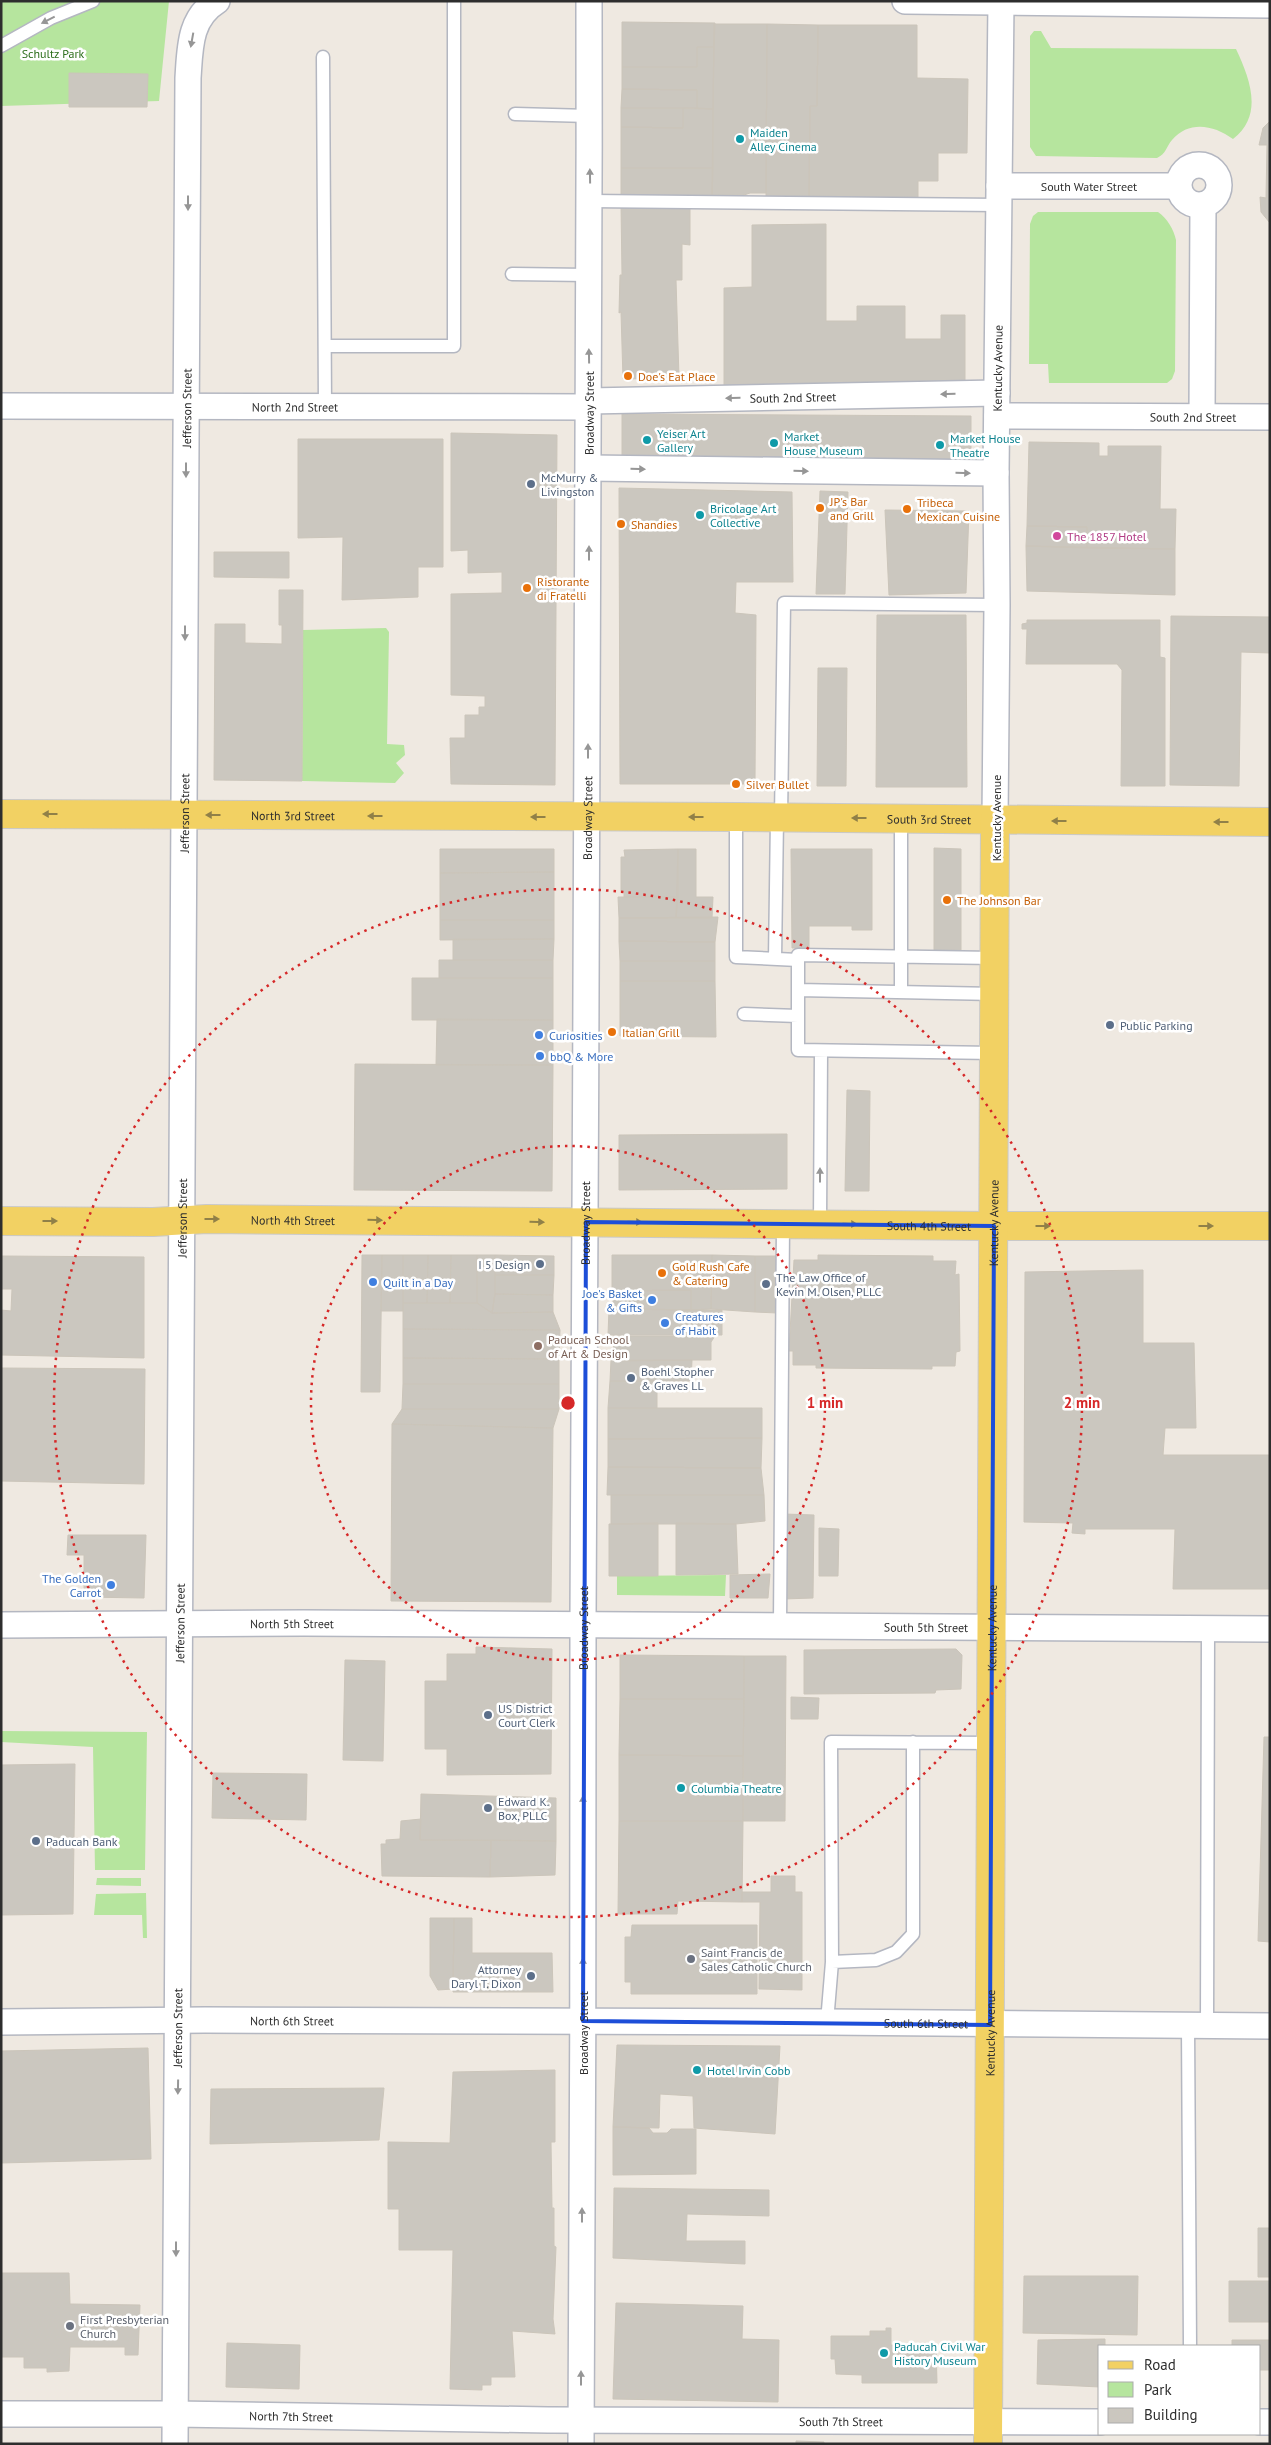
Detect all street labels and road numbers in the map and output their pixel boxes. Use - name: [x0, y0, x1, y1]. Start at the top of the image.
- street label: South Water Street: [1041, 179, 1137, 194]
- street label: Kentucky Avenue: [989, 325, 1005, 411]
- street label: Jefferson Street: [179, 368, 194, 449]
- street label: Broadway Street: [581, 371, 596, 455]
- street label: South 2nd Street: [749, 389, 836, 405]
- street label: North 2nd Street: [252, 399, 338, 414]
- street label: South 2nd Street: [1150, 409, 1236, 424]
- street label: Jefferson Street: [176, 773, 192, 854]
- street label: Kentucky Avenue: [989, 775, 1004, 861]
- street label: Broadway Street: [579, 776, 595, 860]
- street label: North 3rd Street: [251, 808, 335, 823]
- street label: South 3rd Street: [887, 811, 971, 827]
- street label: Jefferson Street: [174, 1178, 189, 1259]
- street label: Kentucky Avenue: [986, 1180, 1001, 1266]
- street label: Broadway Street: [577, 1181, 593, 1265]
- street label: North 4th Street: [251, 1212, 335, 1228]
- street label: South 4th Street: [887, 1218, 971, 1233]
- street label: Jefferson Street: [172, 1583, 187, 1664]
- street label: Kentucky Avenue: [984, 1585, 999, 1671]
- street label: Broadway Street: [575, 1586, 591, 1670]
- street label: North 5th Street: [250, 1615, 334, 1631]
- street label: South 5th Street: [884, 1619, 968, 1635]
- street label: Jefferson Street: [169, 1988, 185, 2069]
- street label: Kentucky Avenue: [982, 1990, 997, 2076]
- street label: Broadway Street: [575, 1991, 590, 2075]
- street label: North 6th Street: [250, 2013, 334, 2028]
- street label: South 6th Street: [884, 2015, 968, 2031]
- street label: North 7th Street: [249, 2408, 333, 2424]
- street label: South 7th Street: [799, 2413, 883, 2429]

